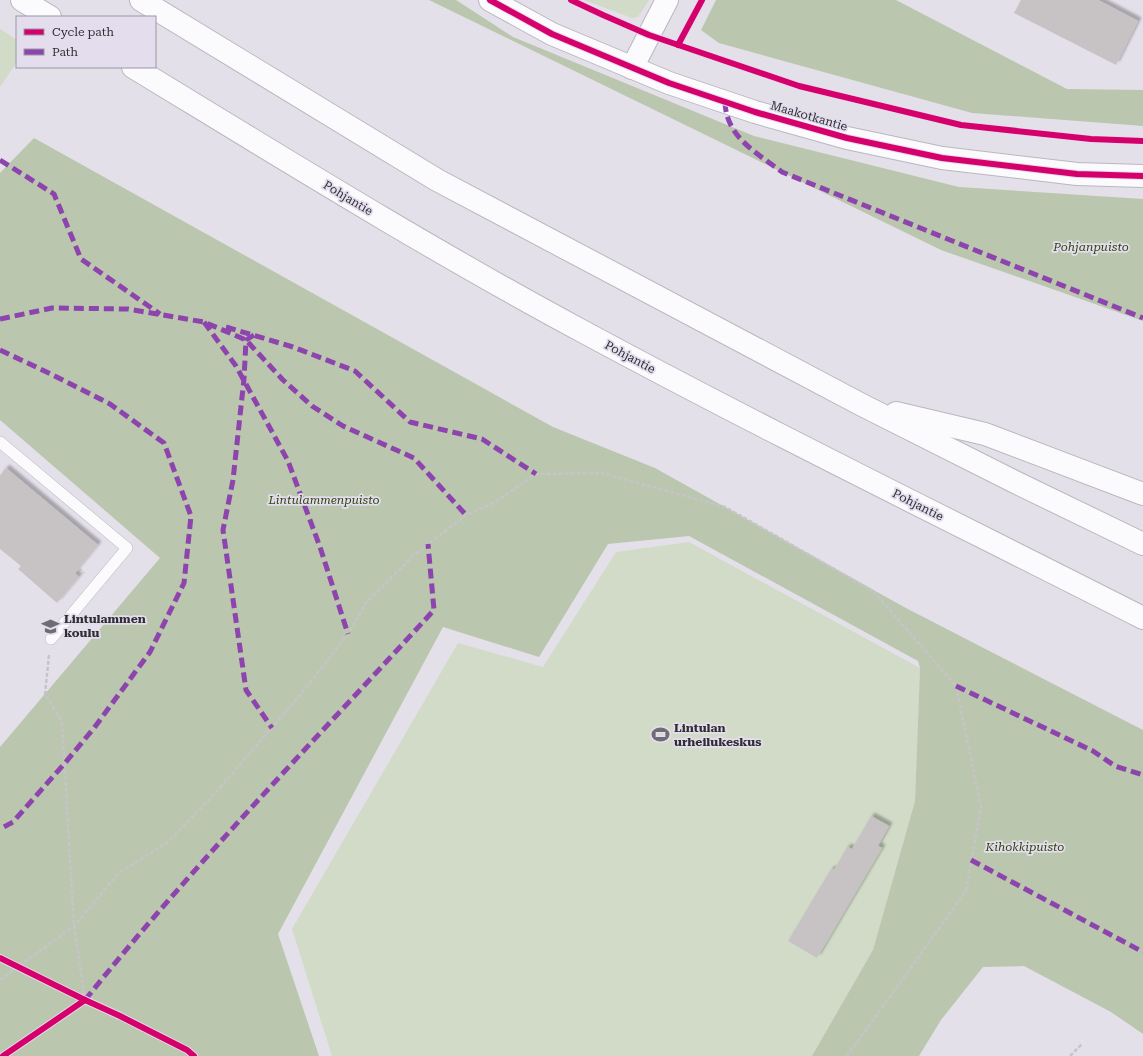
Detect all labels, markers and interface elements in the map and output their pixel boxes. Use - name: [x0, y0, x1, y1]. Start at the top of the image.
- legend: [16, 16, 156, 68]
- text: Cycle path: [52, 25, 114, 39]
- text: Path: [52, 45, 78, 59]
- street label: Maakotkantie: [769, 98, 850, 134]
- street label: Pohjantie: [321, 178, 376, 218]
- park label: Pohjanpuisto: [1052, 240, 1129, 254]
- street label: Pohjantie: [602, 338, 658, 376]
- street label: Pohjantie: [890, 486, 946, 524]
- park label: Lintulammenpuisto: [267, 493, 380, 507]
- place label: Lintulammen koulu: [64, 612, 146, 640]
- school or university icon: Lintulammen koulu: [41, 616, 61, 636]
- place label: Lintulan urheilukeskus: [674, 721, 761, 749]
- sports icon: Lintulan urheilukeskus: [651, 725, 671, 745]
- park label: Kihokkipuisto: [985, 840, 1064, 854]

